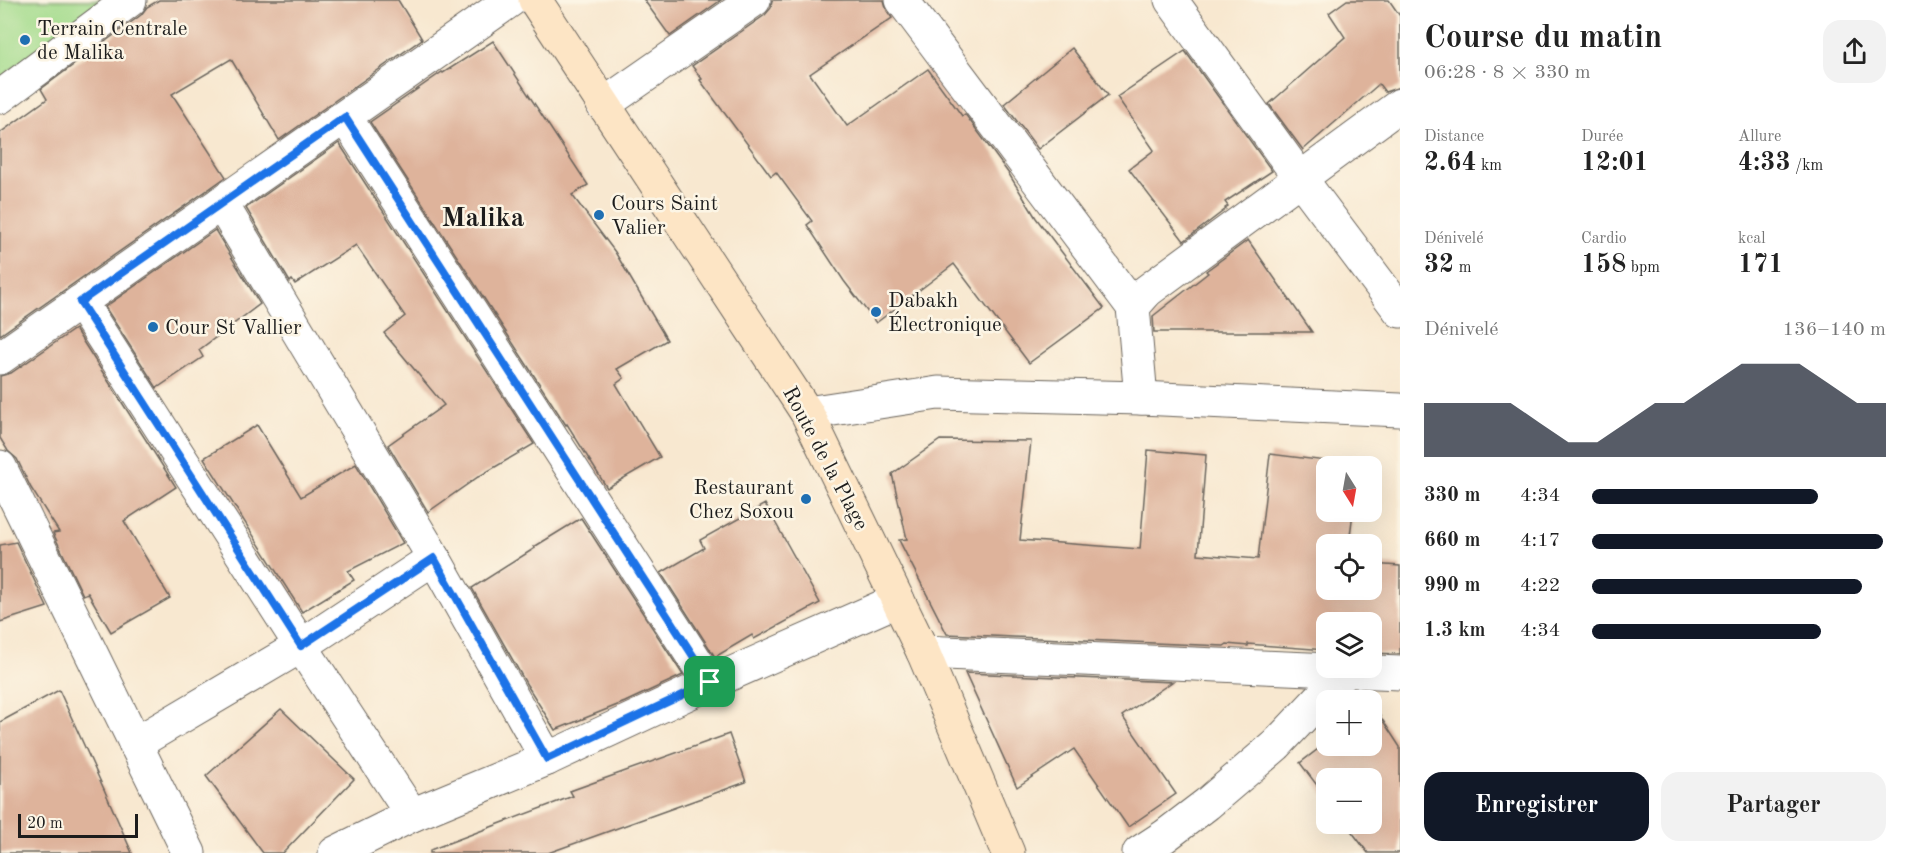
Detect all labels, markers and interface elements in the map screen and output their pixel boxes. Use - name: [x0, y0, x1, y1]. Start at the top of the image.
- place label: Terrain Centrale de Malika: [37, 19, 187, 64]
- button: share: [1823, 20, 1886, 83]
- text: Course du matin: [1424, 22, 1662, 55]
- marker: Terrain Centrale de Malika: [18, 33, 32, 47]
- text: 06:28 · 8 × 330 m: [1424, 63, 1591, 83]
- text: Distance: [1424, 129, 1484, 145]
- text: Durée: [1581, 129, 1623, 145]
- text: Allure: [1738, 129, 1781, 145]
- text: 2.64: [1424, 150, 1477, 176]
- text: 12:01: [1581, 150, 1649, 176]
- text: 4:33: [1738, 150, 1791, 176]
- text: km: [1477, 158, 1502, 174]
- text: /km: [1791, 158, 1823, 174]
- place label: Cours Saint Valier: [611, 194, 718, 239]
- district label: Malika: [442, 205, 525, 232]
- marker: Cours Saint Valier: [592, 208, 606, 222]
- text: Dénivelé: [1424, 231, 1484, 247]
- text: Cardio: [1581, 231, 1627, 247]
- text: kcal: [1738, 231, 1766, 247]
- text: 32: [1424, 252, 1454, 278]
- text: 158: [1581, 252, 1626, 278]
- text: 171: [1738, 252, 1783, 278]
- text: m: [1454, 260, 1471, 276]
- text: bpm: [1626, 260, 1660, 276]
- place label: Dabakh Électronique: [888, 291, 1002, 336]
- marker: Dabakh Électronique: [869, 305, 883, 319]
- place label: Cour St Vallier: [165, 318, 302, 339]
- marker: Cour St Vallier: [146, 320, 160, 334]
- text: Dénivelé: [1424, 320, 1498, 340]
- text: 136–140 m: [1783, 320, 1886, 340]
- street label: Route de la Plage: [778, 383, 871, 534]
- north arrow: [1316, 456, 1382, 522]
- map controls: [1316, 456, 1382, 834]
- place label: Restaurant Chez Soxou: [689, 478, 794, 523]
- text: 330 m: [1424, 486, 1480, 506]
- text: 4:34: [1520, 486, 1560, 506]
- marker: Restaurant Chez Soxou: [799, 492, 813, 506]
- text: 660 m: [1424, 531, 1480, 551]
- text: 4:17: [1520, 531, 1560, 551]
- button: locate: [1316, 534, 1382, 600]
- text: 990 m: [1424, 576, 1480, 596]
- text: 4:22: [1520, 576, 1560, 596]
- button: layers: [1316, 612, 1382, 678]
- text: 1.3 km: [1424, 621, 1486, 641]
- text: 4:34: [1520, 621, 1560, 641]
- pin: [684, 656, 735, 707]
- icon: arrive: [693, 665, 726, 698]
- button: +: [1316, 690, 1382, 756]
- button: −: [1316, 768, 1382, 834]
- button: Enregistrer: [1424, 772, 1649, 841]
- button: Partager: [1661, 772, 1886, 841]
- scale bar: [18, 811, 138, 838]
- text: 20 m: [27, 816, 63, 832]

